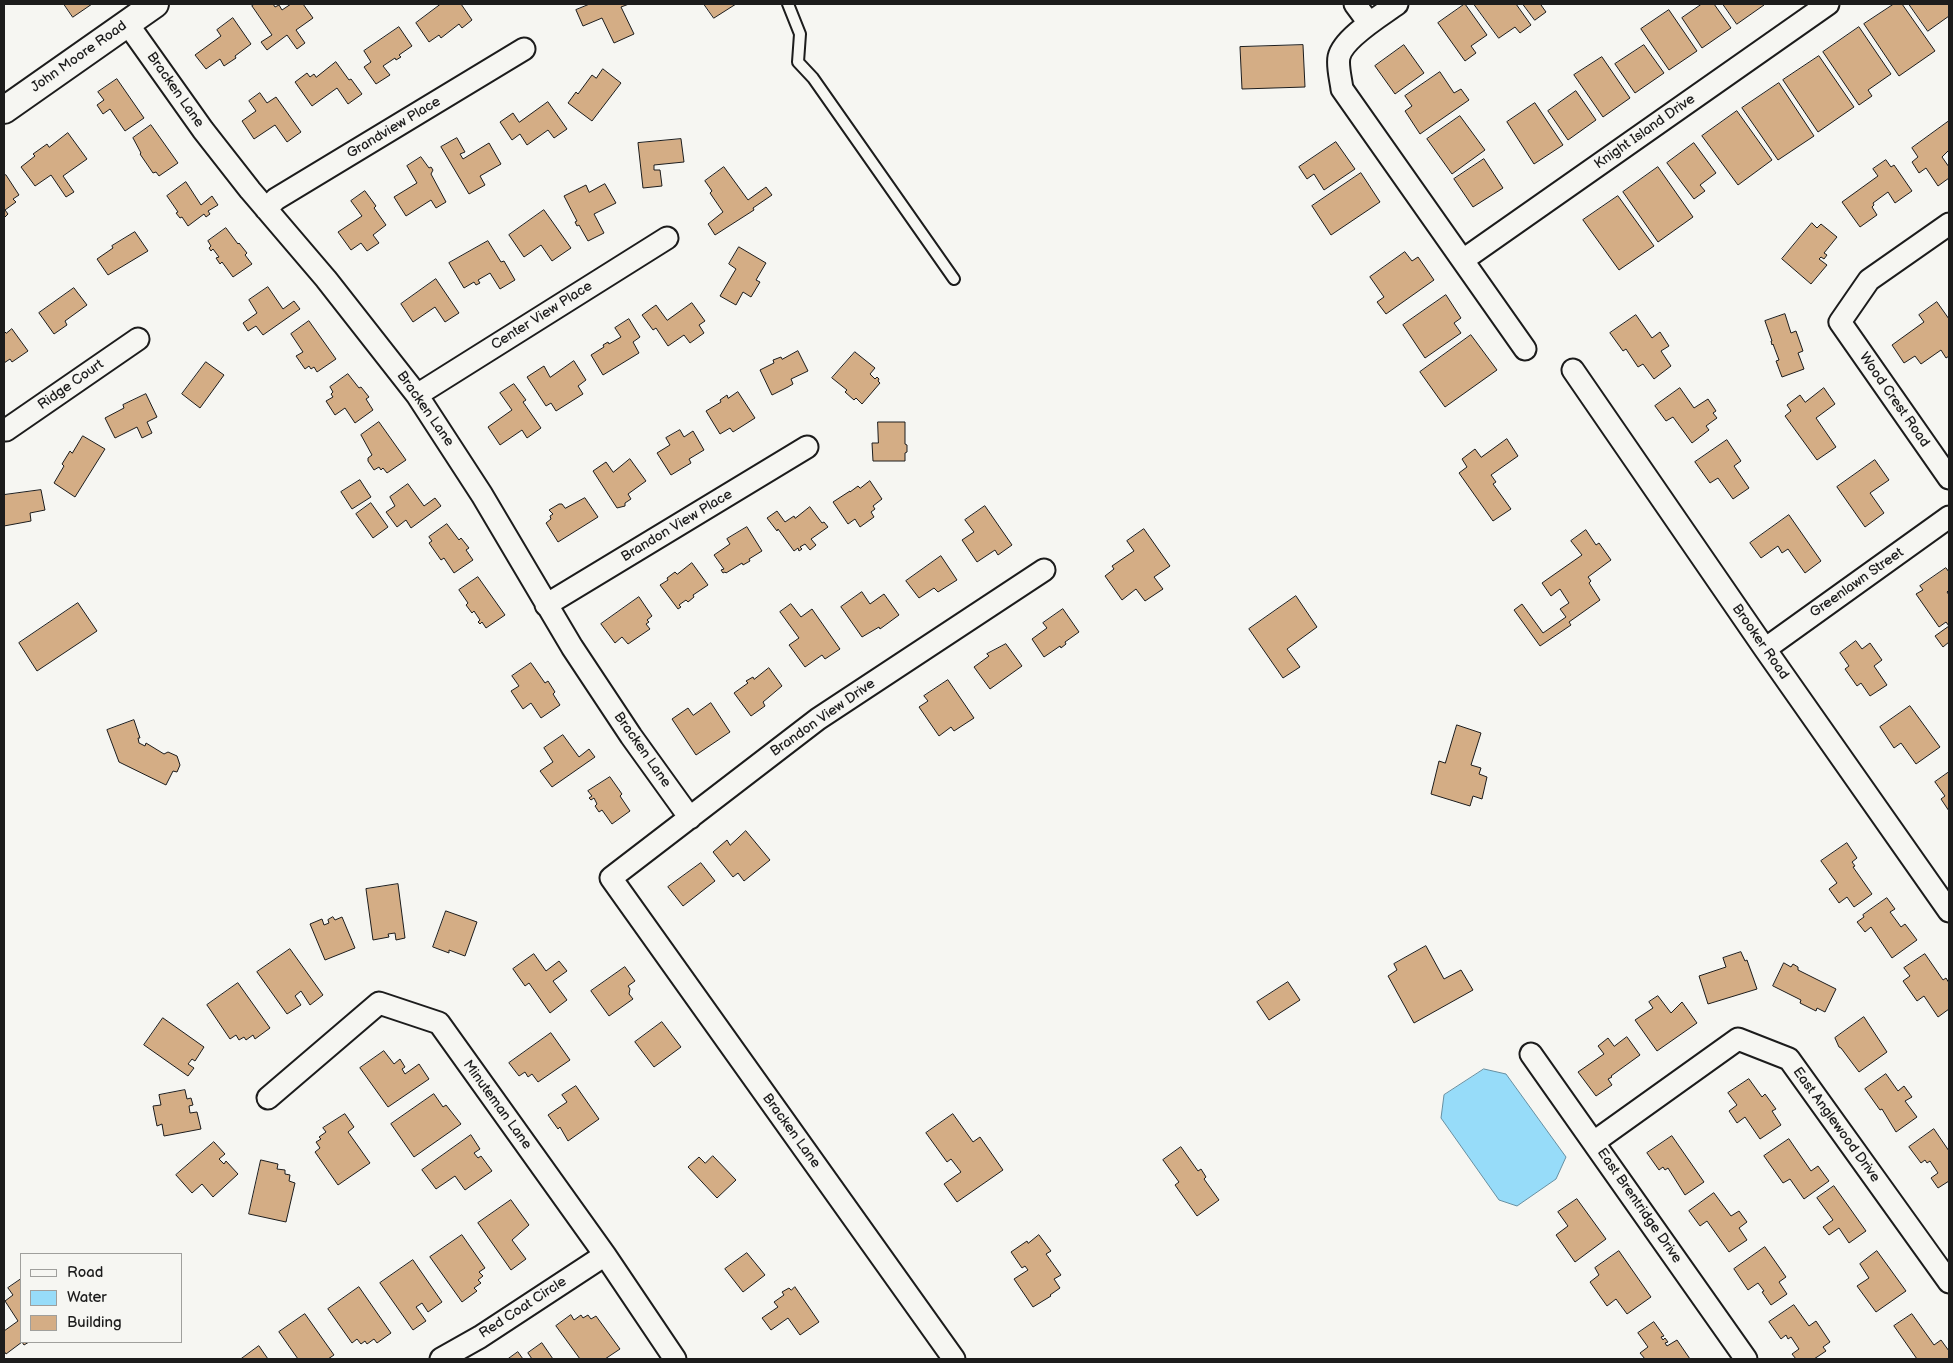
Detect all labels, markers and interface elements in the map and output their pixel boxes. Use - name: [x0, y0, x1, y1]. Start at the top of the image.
- street label: John Moore Road: [28, 18, 130, 96]
- street label: Bracken Lane: [143, 49, 207, 131]
- street label: Knight Island Drive: [1591, 91, 1699, 173]
- street label: Grandview Place: [344, 93, 444, 163]
- street label: Center View Place: [488, 278, 596, 354]
- street label: Wood Crest Road: [1855, 349, 1933, 451]
- street label: Ridge Court: [35, 356, 107, 414]
- street label: Bracken Lane: [393, 368, 457, 450]
- street label: Brandon View Place: [618, 486, 736, 566]
- street label: Greenlawn Street: [1807, 545, 1907, 621]
- street label: Brooker Road: [1728, 601, 1792, 683]
- street label: Brandon View Drive: [767, 676, 879, 760]
- street label: Bracken Lane: [610, 709, 674, 791]
- street label: Minuteman Lane: [459, 1057, 535, 1153]
- street label: East Anglewood Drive: [1789, 1064, 1883, 1186]
- street label: Bracken Lane: [758, 1090, 824, 1172]
- street label: East Brentridge Drive: [1593, 1145, 1685, 1267]
- legend: [20, 1253, 182, 1343]
- text: Road: [67, 1263, 103, 1282]
- street label: Red Coat Circle: [476, 1274, 570, 1342]
- text: Water: [67, 1288, 107, 1307]
- text: Building: [67, 1313, 122, 1332]

